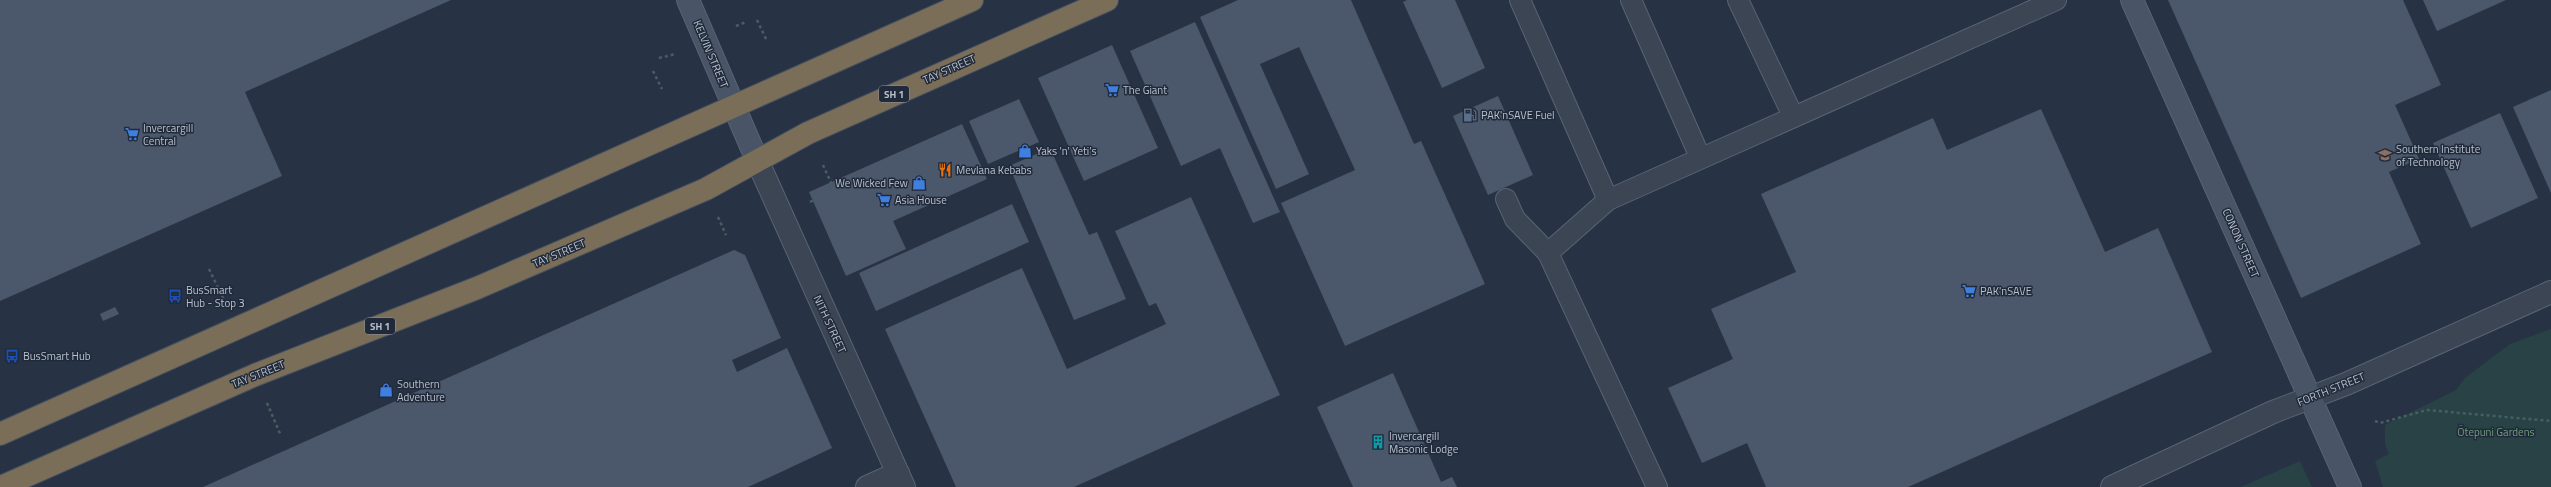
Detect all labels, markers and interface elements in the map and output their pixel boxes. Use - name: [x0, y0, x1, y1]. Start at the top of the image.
- street label: KELVIN STREET: [689, 18, 733, 91]
- street label: TAY STREET: [920, 50, 978, 88]
- supermarket icon: The Giant: [1104, 82, 1120, 98]
- place label: The Giant: [1123, 82, 1167, 98]
- road number: SH 1: [879, 86, 909, 102]
- fuel station icon: PAK'nSAVE Fuel: [1462, 107, 1478, 123]
- place label: PAK'nSAVE Fuel: [1481, 107, 1555, 123]
- place label: Invercargill Central: [143, 120, 193, 149]
- supermarket icon: Invercargill Central: [124, 126, 140, 142]
- place label: Southern Institute of Technology: [2396, 141, 2481, 170]
- shop icon: Yaks 'n' Yeti's: [1017, 143, 1033, 159]
- place label: Yaks 'n' Yeti's: [1036, 143, 1097, 159]
- school or university icon: Southern Institute of Technology: [2377, 147, 2393, 163]
- restaurant icon: Mevlana Kebabs: [937, 162, 953, 178]
- place label: Mevlana Kebabs: [956, 162, 1032, 178]
- place label: We Wicked Few: [835, 175, 909, 191]
- shop icon: We Wicked Few: [911, 175, 927, 191]
- supermarket icon: Asia House: [876, 192, 892, 208]
- place label: Asia House: [895, 192, 947, 208]
- street label: CONON STREET: [2219, 206, 2263, 280]
- street label: TAY STREET: [530, 235, 588, 271]
- place label: BusSmart Hub - Stop 3: [186, 282, 245, 311]
- supermarket icon: PAK'nSAVE: [1961, 283, 1977, 299]
- place label: PAK'nSAVE: [1980, 283, 2032, 299]
- bus stop icon: BusSmart Hub - Stop 3: [167, 288, 183, 304]
- street label: NITH STREET: [810, 292, 850, 356]
- road number: SH 1: [365, 318, 395, 334]
- bus stop icon: BusSmart Hub: [4, 348, 20, 364]
- place label: BusSmart Hub: [23, 348, 91, 364]
- street label: TAY STREET: [229, 356, 287, 392]
- street label: FORTH STREET: [2295, 368, 2367, 410]
- place label: Southern Adventure: [397, 376, 445, 405]
- shop icon: Southern Adventure: [378, 382, 394, 398]
- park label: Ōtepuni Gardens: [2457, 424, 2535, 440]
- place label: Invercargill Masonic Lodge: [1389, 428, 1459, 457]
- building icon: Invercargill Masonic Lodge: [1370, 434, 1386, 450]

